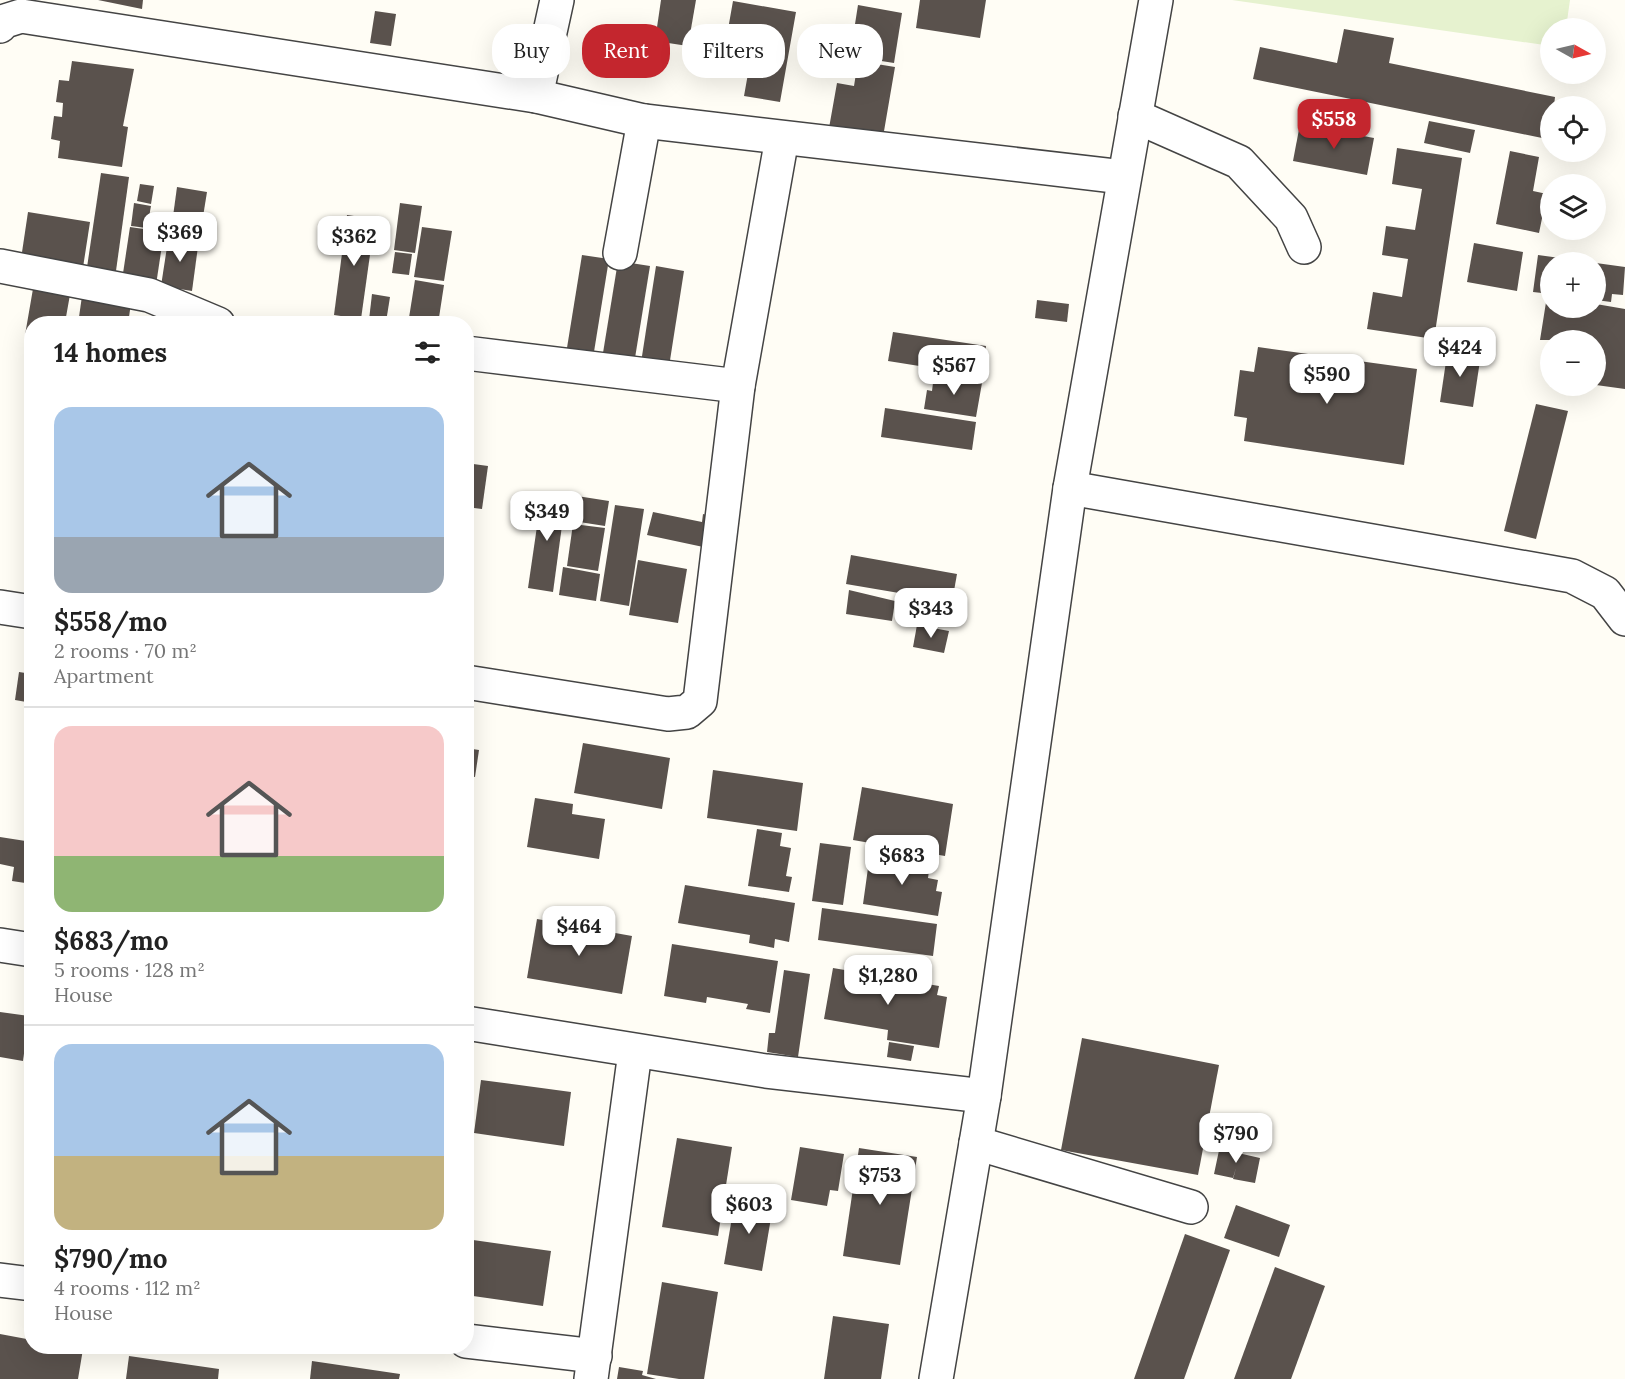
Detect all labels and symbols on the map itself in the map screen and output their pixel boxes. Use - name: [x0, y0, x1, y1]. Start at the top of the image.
- north arrow: [1540, 18, 1606, 84]
- pin: $558: [1298, 99, 1370, 150]
- pin: $369: [144, 212, 216, 263]
- pin: $362: [318, 216, 390, 267]
- pin: $424: [1424, 327, 1496, 378]
- pin: $567: [918, 345, 990, 396]
- pin: $590: [1291, 354, 1363, 405]
- pin: $349: [511, 491, 583, 542]
- pin: $343: [895, 588, 967, 639]
- pin: $683: [866, 835, 938, 886]
- pin: $464: [543, 906, 615, 957]
- pin: $1,280: [839, 955, 937, 1006]
- pin: $790: [1200, 1113, 1272, 1164]
- pin: $753: [844, 1155, 916, 1206]
- pin: $603: [713, 1184, 785, 1235]

